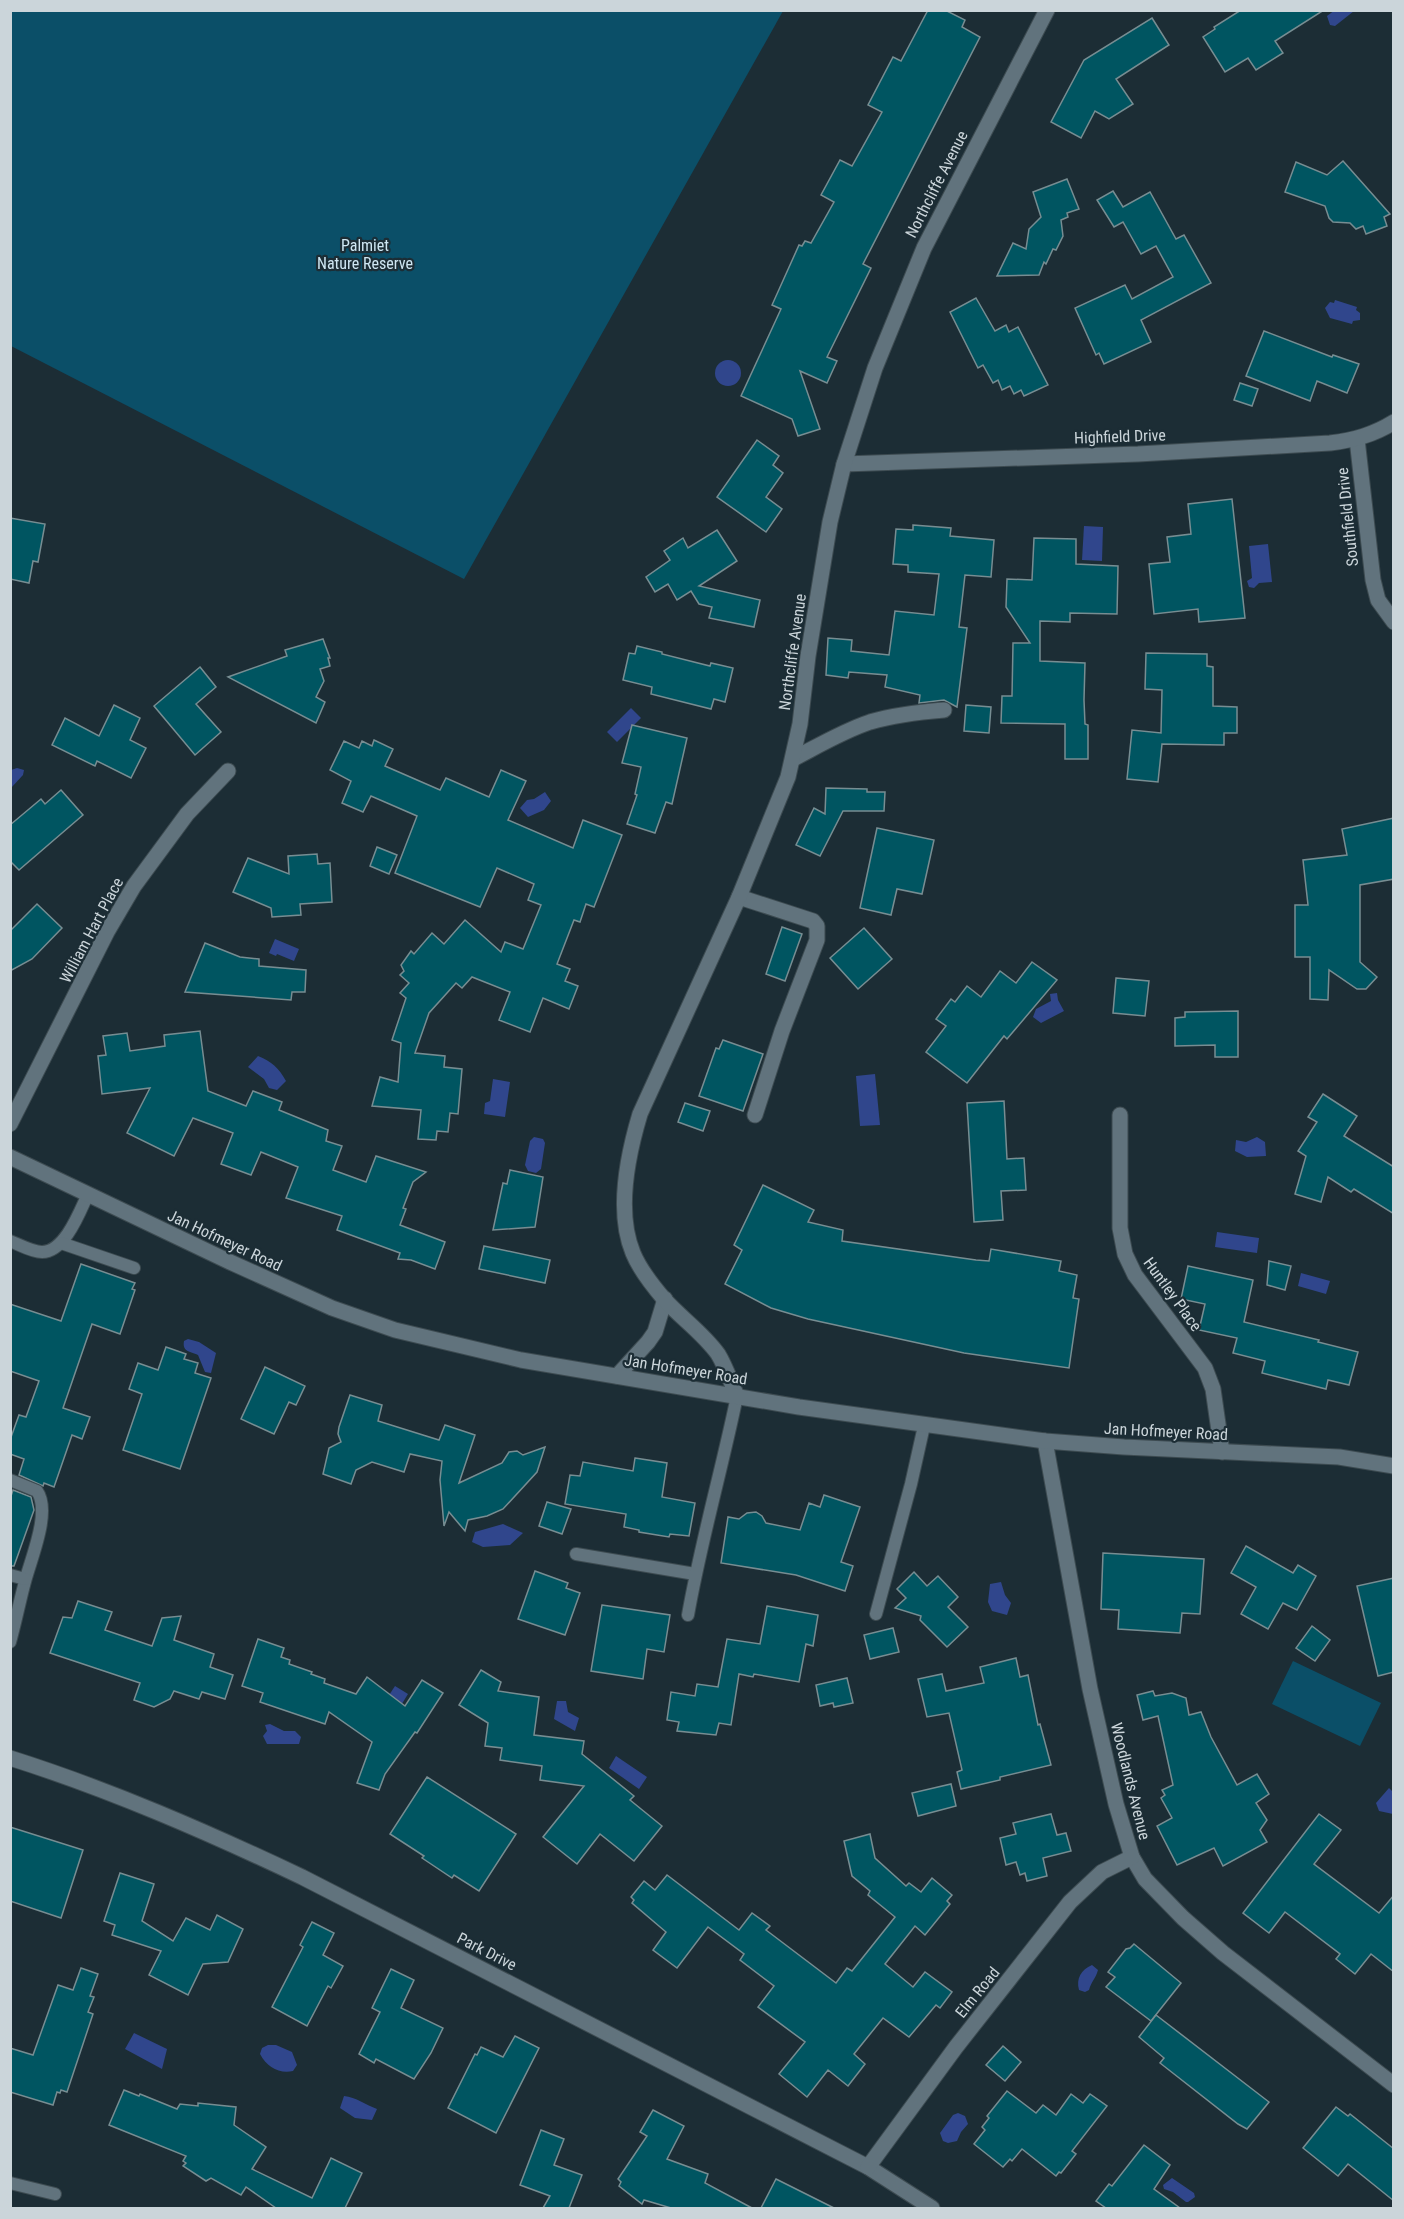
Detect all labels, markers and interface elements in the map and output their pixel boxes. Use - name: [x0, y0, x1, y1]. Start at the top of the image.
- street label: Northcliffe Avenue: [901, 128, 972, 241]
- park label: Palmiet Nature Reserve: [317, 236, 413, 273]
- street label: Highfield Drive: [1074, 425, 1166, 448]
- street label: Southfield Drive: [1333, 467, 1362, 567]
- street label: Northcliffe Avenue: [775, 593, 810, 712]
- street label: William Hart Place: [56, 874, 127, 986]
- street label: Jan Hofmeyer Road: [165, 1206, 285, 1275]
- street label: Huntley Place: [1139, 1254, 1206, 1335]
- street label: Jan Hofmeyer Road: [623, 1350, 749, 1389]
- street label: Jan Hofmeyer Road: [1104, 1419, 1228, 1444]
- street label: Woodlands Avenue: [1107, 1721, 1154, 1842]
- street label: Park Drive: [454, 1928, 520, 1974]
- street label: Elm Road: [951, 1963, 1003, 2021]

